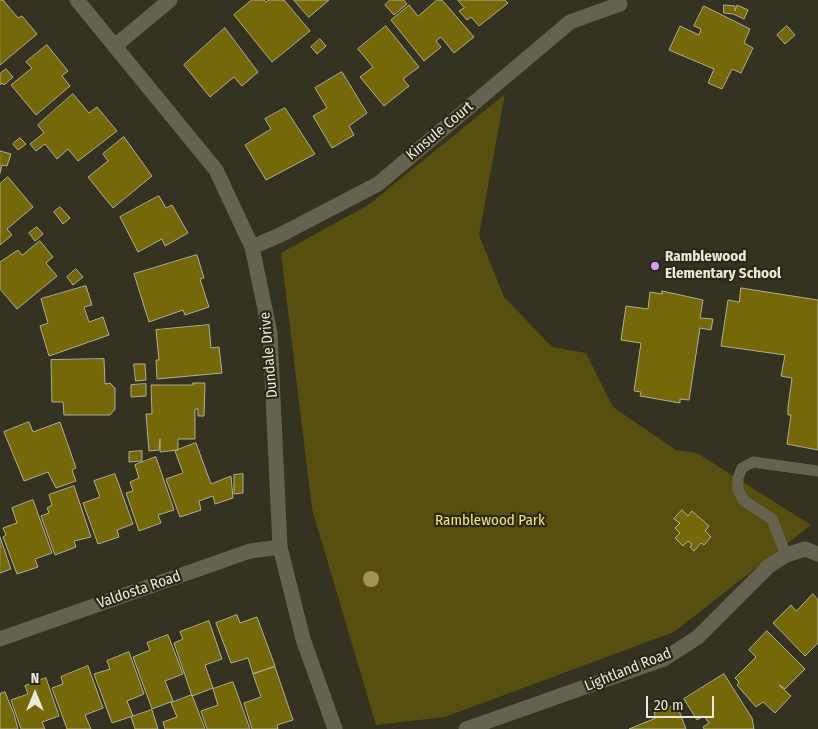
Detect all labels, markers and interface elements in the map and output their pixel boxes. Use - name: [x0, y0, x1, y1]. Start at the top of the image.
- street label: Kinsule Court: [403, 98, 477, 164]
- place label: Ramblewood Elementary School: [665, 248, 781, 283]
- marker: Ramblewood Elementary School: [649, 260, 661, 272]
- street label: Dundale Drive: [256, 311, 282, 399]
- park label: Ramblewood Park: [435, 512, 545, 530]
- street label: Valdosta Road: [95, 567, 183, 613]
- street label: Lightland Road: [582, 644, 674, 696]
- north arrow: [10, 669, 60, 719]
- text: N: [31, 670, 39, 687]
- scale bar: [648, 686, 716, 718]
- text: 20 m: [654, 696, 684, 714]

